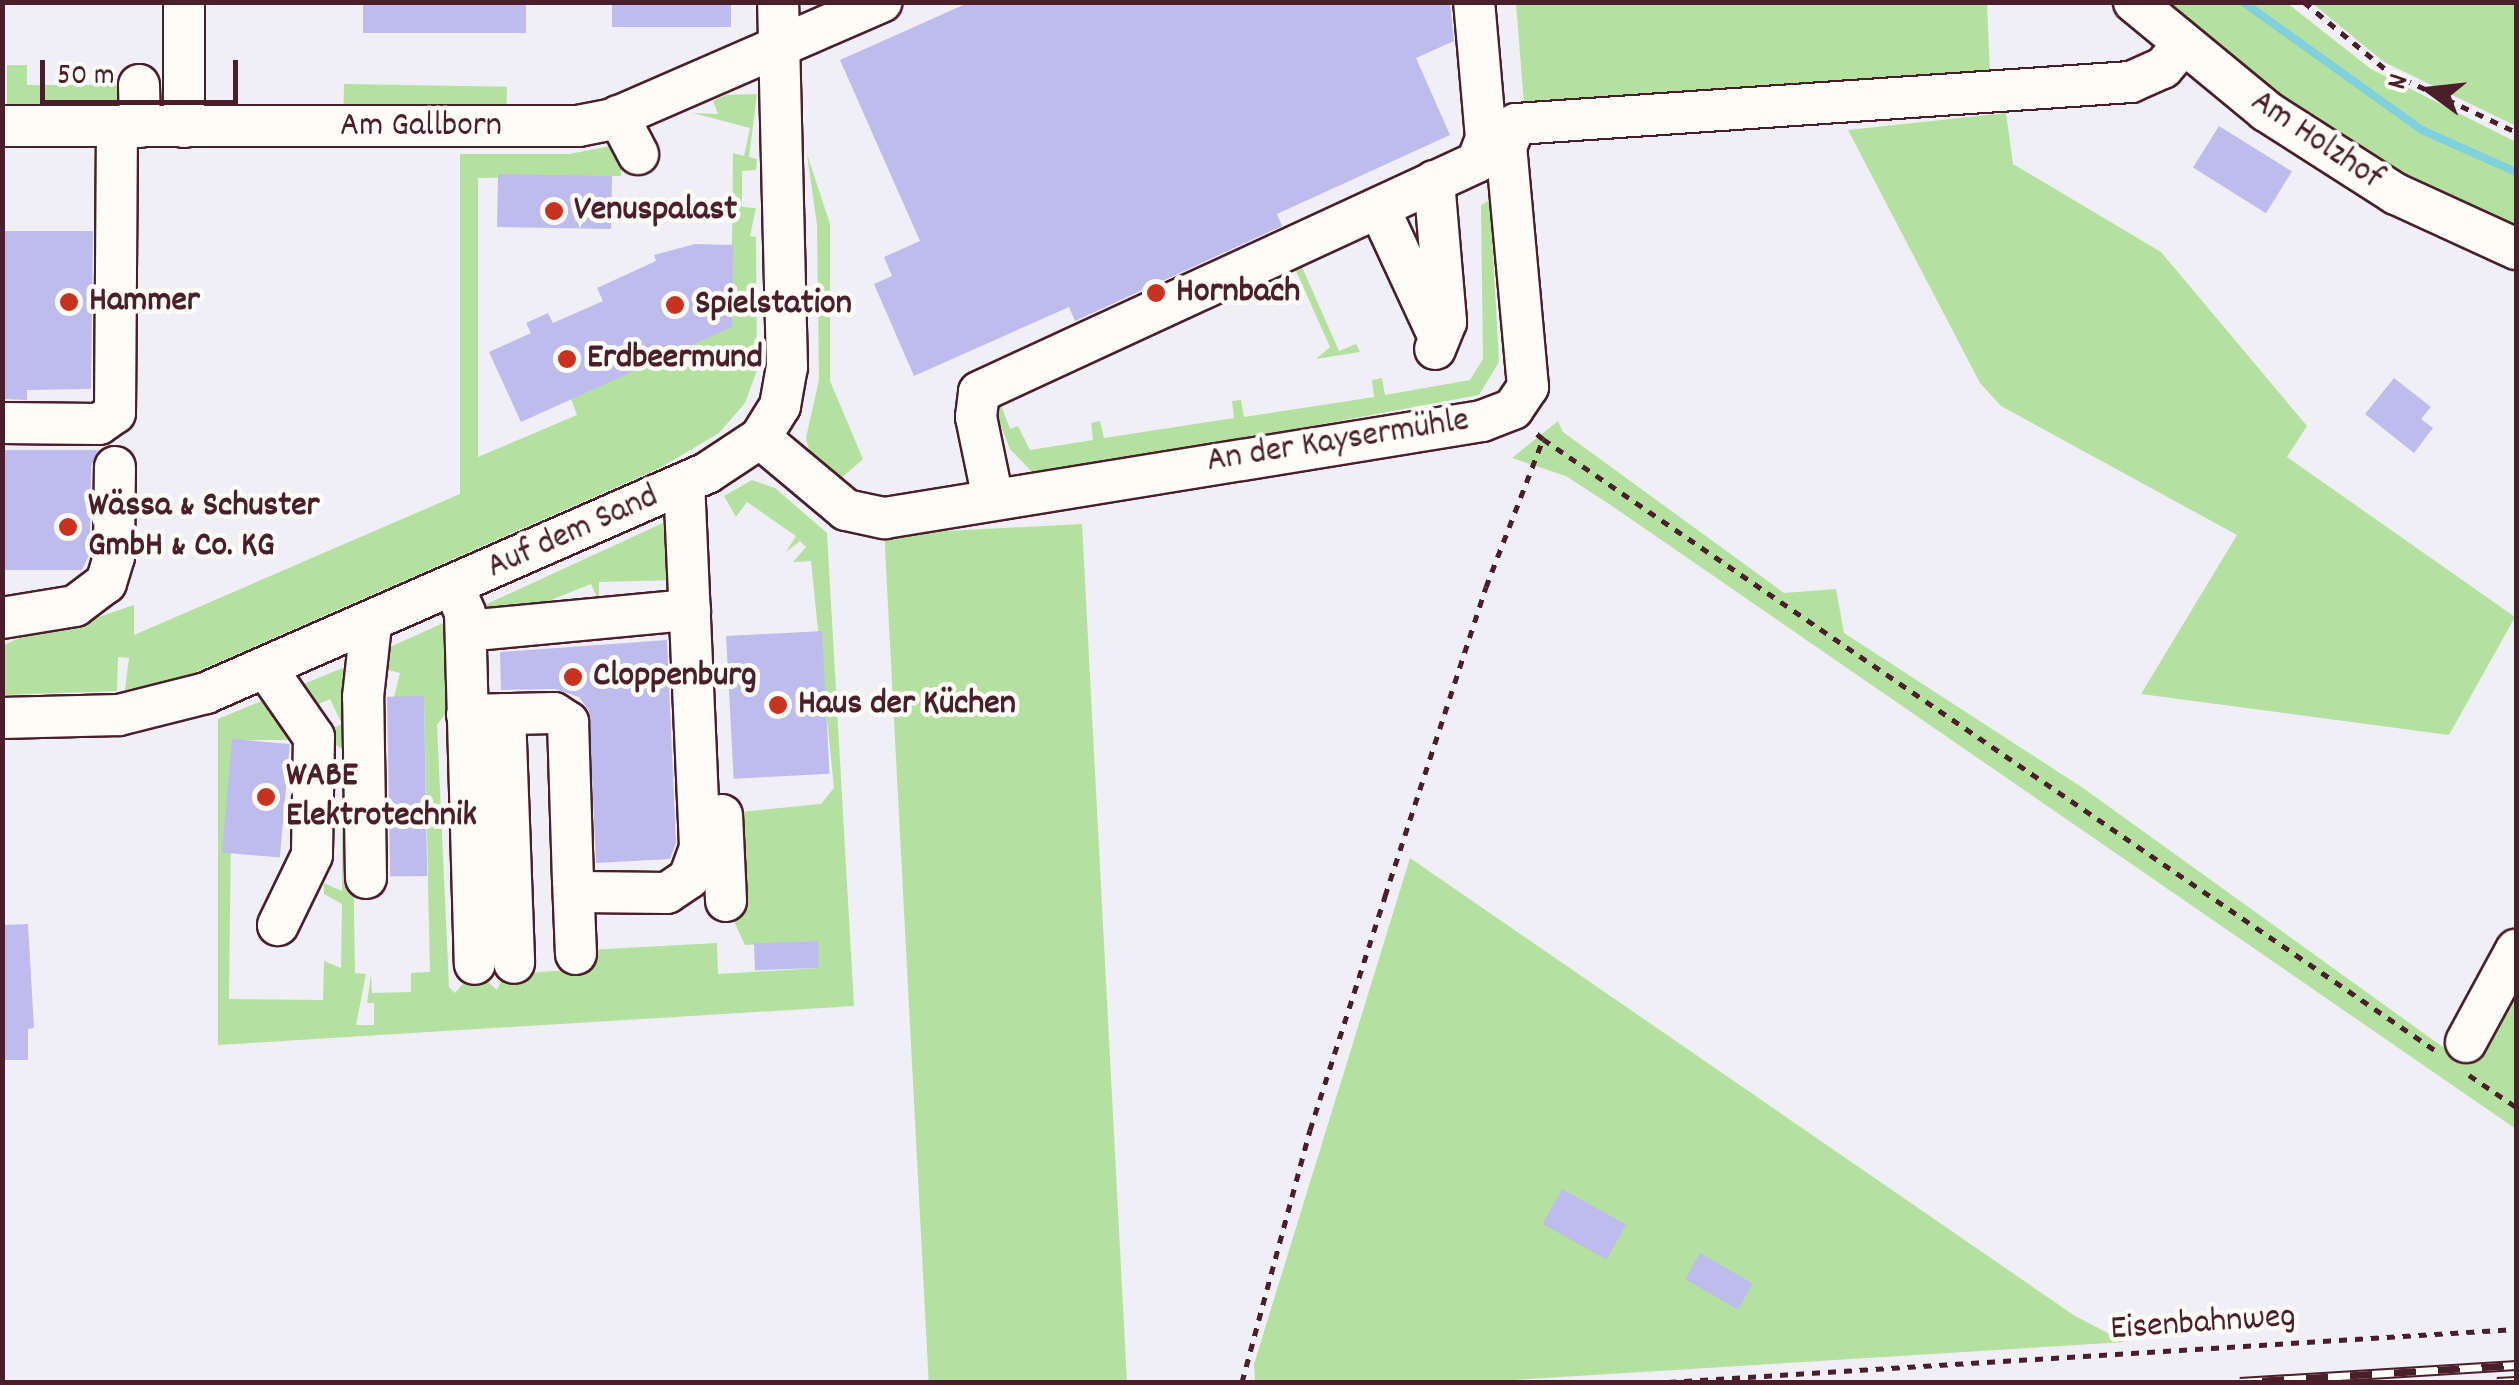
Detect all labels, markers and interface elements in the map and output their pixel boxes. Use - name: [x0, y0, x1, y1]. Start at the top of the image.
- scale bar: [45, 40, 242, 102]
- north arrow: [2379, 40, 2479, 140]
- text: 50 m: [57, 56, 115, 99]
- text: N: [2379, 70, 2421, 94]
- street label: Am Holzhof: [2242, 82, 2390, 200]
- street label: Am Gallborn: [340, 106, 502, 148]
- place label: Venuspalast: [574, 190, 737, 232]
- marker: Venuspalast: [543, 200, 565, 222]
- place label: Hornbach: [1176, 272, 1300, 314]
- place label: Hammer: [89, 281, 200, 323]
- marker: Hornbach: [1145, 282, 1167, 304]
- place label: Spielstation: [695, 284, 852, 326]
- marker: Hammer: [58, 291, 80, 313]
- marker: Spielstation: [664, 294, 686, 316]
- place label: Erdbeermund: [587, 338, 763, 380]
- marker: Erdbeermund: [556, 348, 578, 370]
- street label: An der Kaysermühle: [1204, 401, 1472, 483]
- street label: Auf dem Sand: [481, 477, 665, 589]
- place label: Wässa & Schuster GmbH & Co. KG: [88, 486, 320, 568]
- marker: Wässa & Schuster GmbH & Co. KG: [57, 516, 79, 538]
- place label: Cloppenburg: [593, 656, 757, 698]
- marker: Cloppenburg: [562, 666, 584, 688]
- place label: Haus der Küchen: [798, 684, 1016, 726]
- marker: Haus der Küchen: [767, 694, 789, 716]
- place label: WABE Elektrotechnik: [286, 756, 477, 838]
- marker: WABE Elektrotechnik: [255, 786, 277, 808]
- street label: Eisenbahnweg: [2109, 1297, 2297, 1351]

